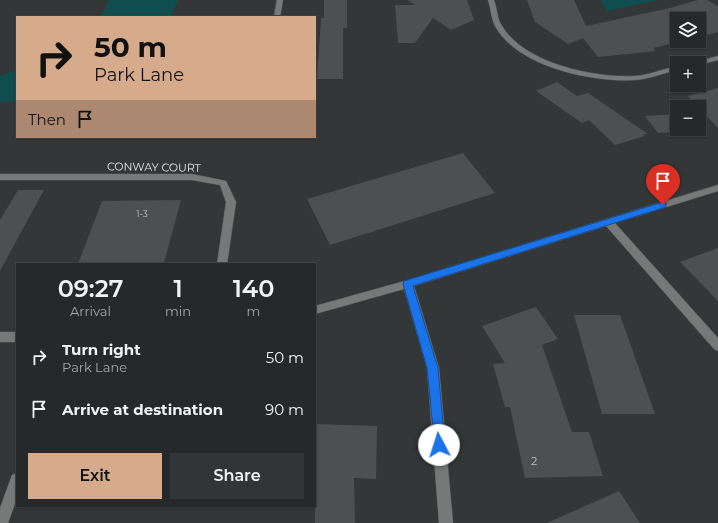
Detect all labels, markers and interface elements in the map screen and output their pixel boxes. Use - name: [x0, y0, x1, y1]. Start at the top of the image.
- map controls: [670, 12, 706, 136]
- button: layers: [670, 12, 706, 48]
- text: 50 m: [94, 30, 167, 64]
- icon: right: [28, 32, 80, 84]
- button: +: [670, 56, 706, 92]
- text: Park Lane: [94, 64, 184, 86]
- button: −: [670, 100, 706, 136]
- icon: arrive: [74, 108, 96, 130]
- text: Then: [28, 110, 66, 129]
- street label: CONWAY COURT: [107, 159, 202, 175]
- pin: [646, 164, 680, 205]
- icon: arrive: [652, 170, 674, 192]
- house number: 1-3: [136, 208, 148, 219]
- text: 09:27: [58, 274, 123, 303]
- text: 1: [173, 274, 183, 303]
- text: 140: [233, 274, 274, 303]
- text: Arrival: [70, 303, 111, 319]
- text: min: [165, 303, 191, 319]
- text: m: [247, 303, 260, 319]
- text: Turn right: [62, 340, 141, 359]
- icon: right: [28, 346, 50, 368]
- text: 50 m: [266, 348, 304, 367]
- text: Park Lane: [62, 359, 127, 375]
- icon: arrive: [28, 398, 50, 420]
- text: Arrive at destination: [62, 400, 223, 419]
- text: 90 m: [265, 400, 304, 419]
- position arrow: [418, 424, 460, 466]
- button: Exit: [28, 453, 162, 499]
- button: Share: [170, 453, 304, 499]
- house number: 2: [531, 454, 537, 468]

